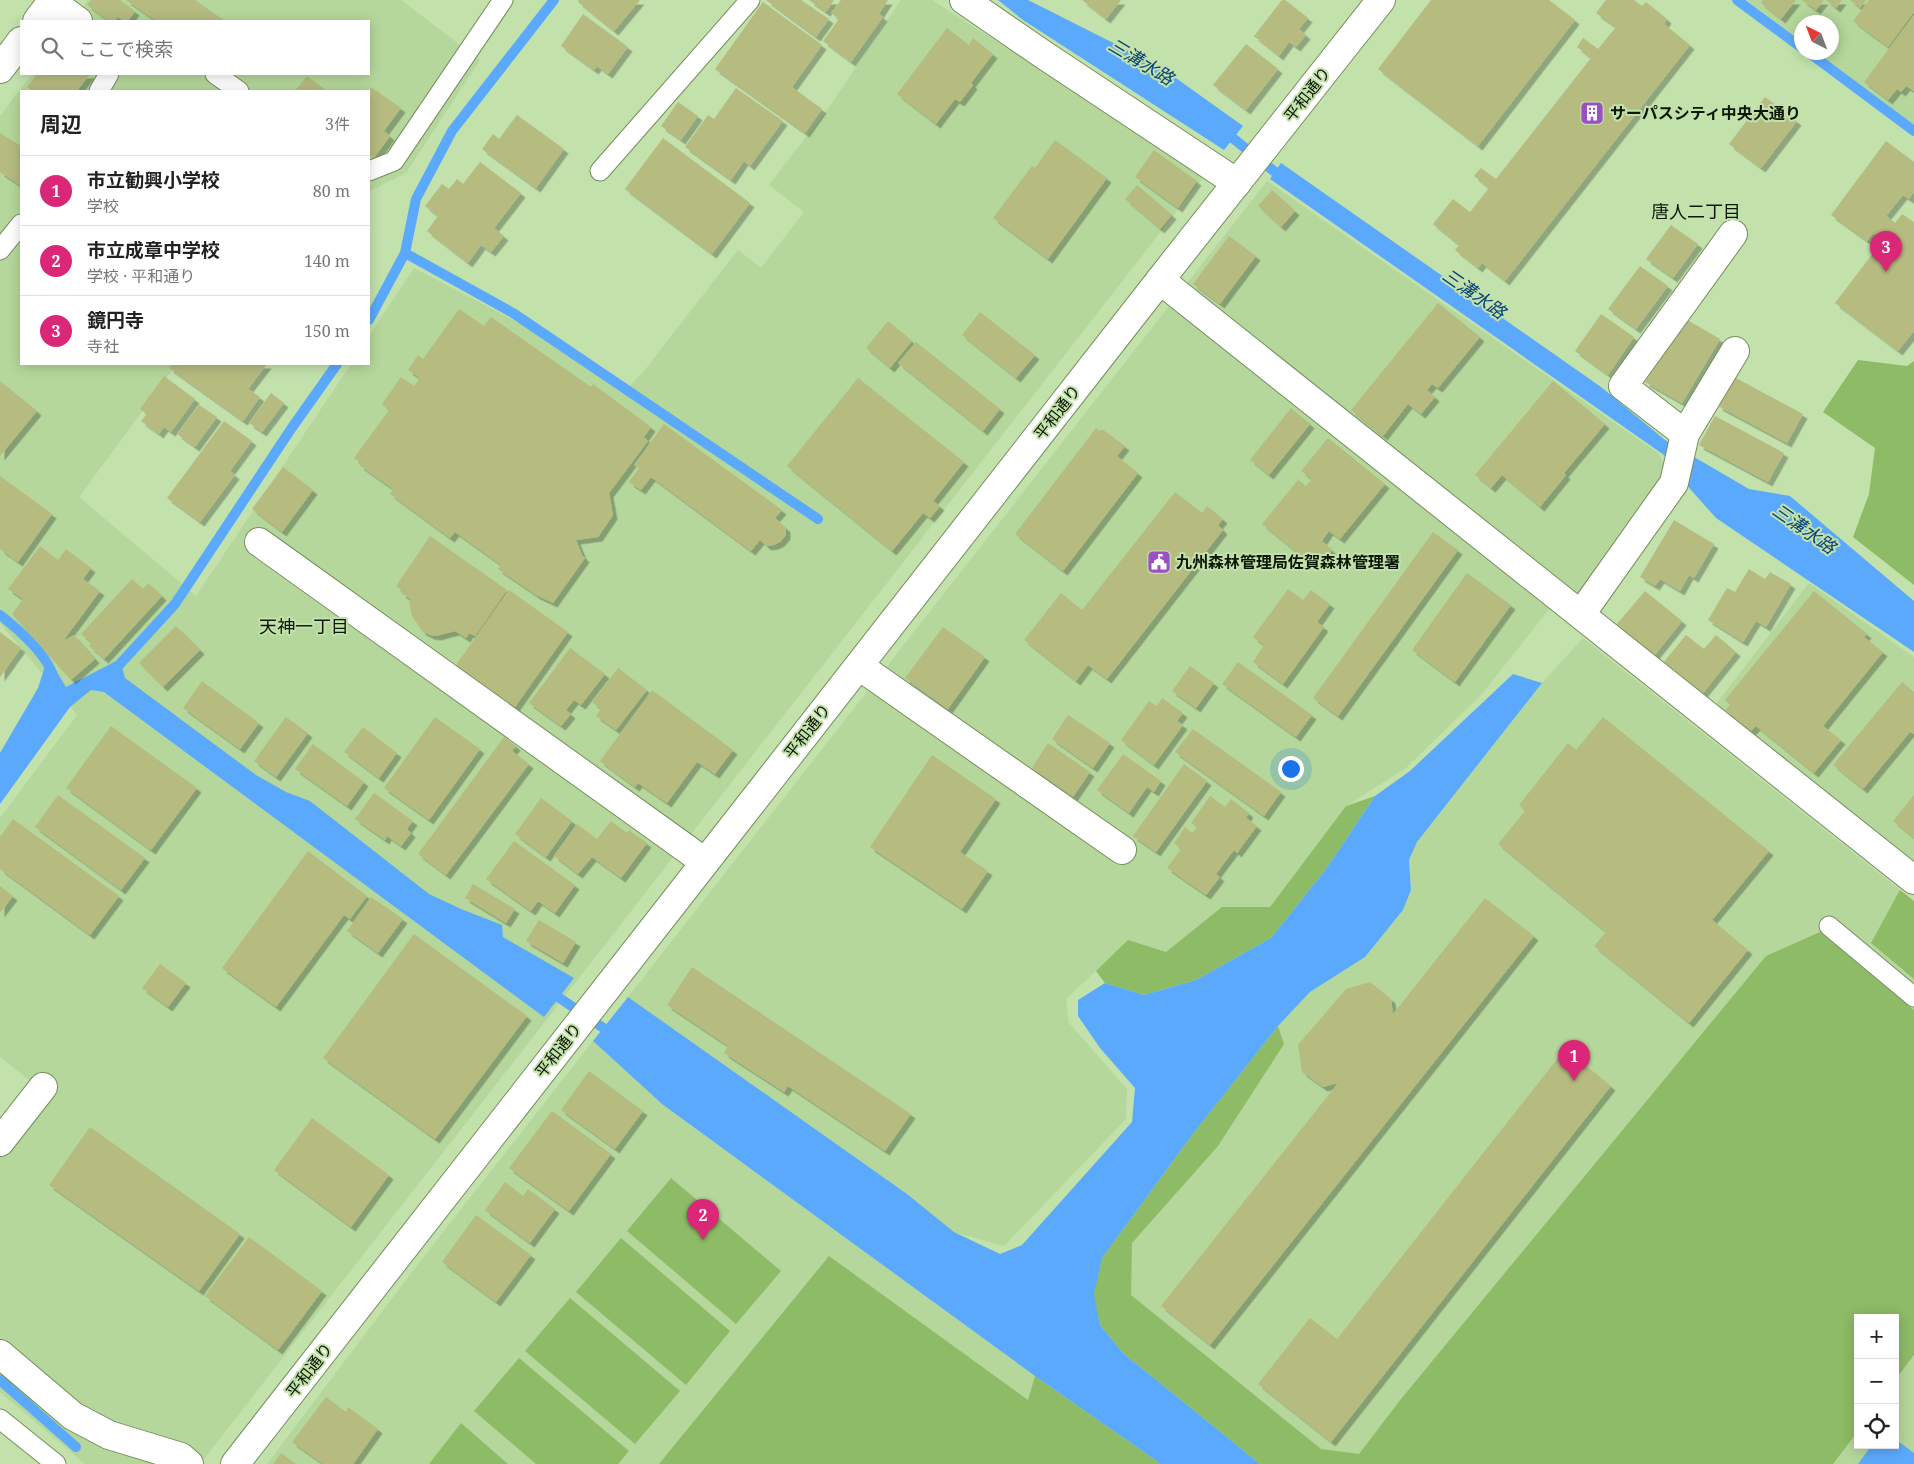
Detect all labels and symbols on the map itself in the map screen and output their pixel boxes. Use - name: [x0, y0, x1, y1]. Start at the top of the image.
- north arrow: [1794, 15, 1839, 60]
- water label: 三溝水路: [1104, 32, 1180, 91]
- street label: 平和通り: [1279, 62, 1335, 126]
- building icon: サーパスシティ中央大通り: [1579, 100, 1605, 126]
- place label: サーパスシティ中央大通り: [1610, 102, 1801, 124]
- district label: 唐人二丁目: [1651, 199, 1741, 223]
- pin: 3: [1870, 231, 1902, 272]
- water label: 三溝水路: [1438, 263, 1513, 325]
- street label: 平和通り: [1029, 380, 1085, 444]
- water label: 三溝水路: [1768, 498, 1843, 560]
- public building icon: 九州森林管理局佐賀森林管理署: [1146, 549, 1172, 575]
- place label: 九州森林管理局佐賀森林管理署: [1176, 551, 1400, 573]
- district label: 天神一丁目: [259, 614, 349, 638]
- street label: 平和通り: [779, 699, 835, 763]
- your location: [1278, 756, 1304, 782]
- street label: 平和通り: [530, 1018, 586, 1082]
- pin: 1: [1558, 1040, 1590, 1081]
- pin: 2: [687, 1199, 719, 1240]
- street label: 平和通り: [281, 1338, 337, 1402]

